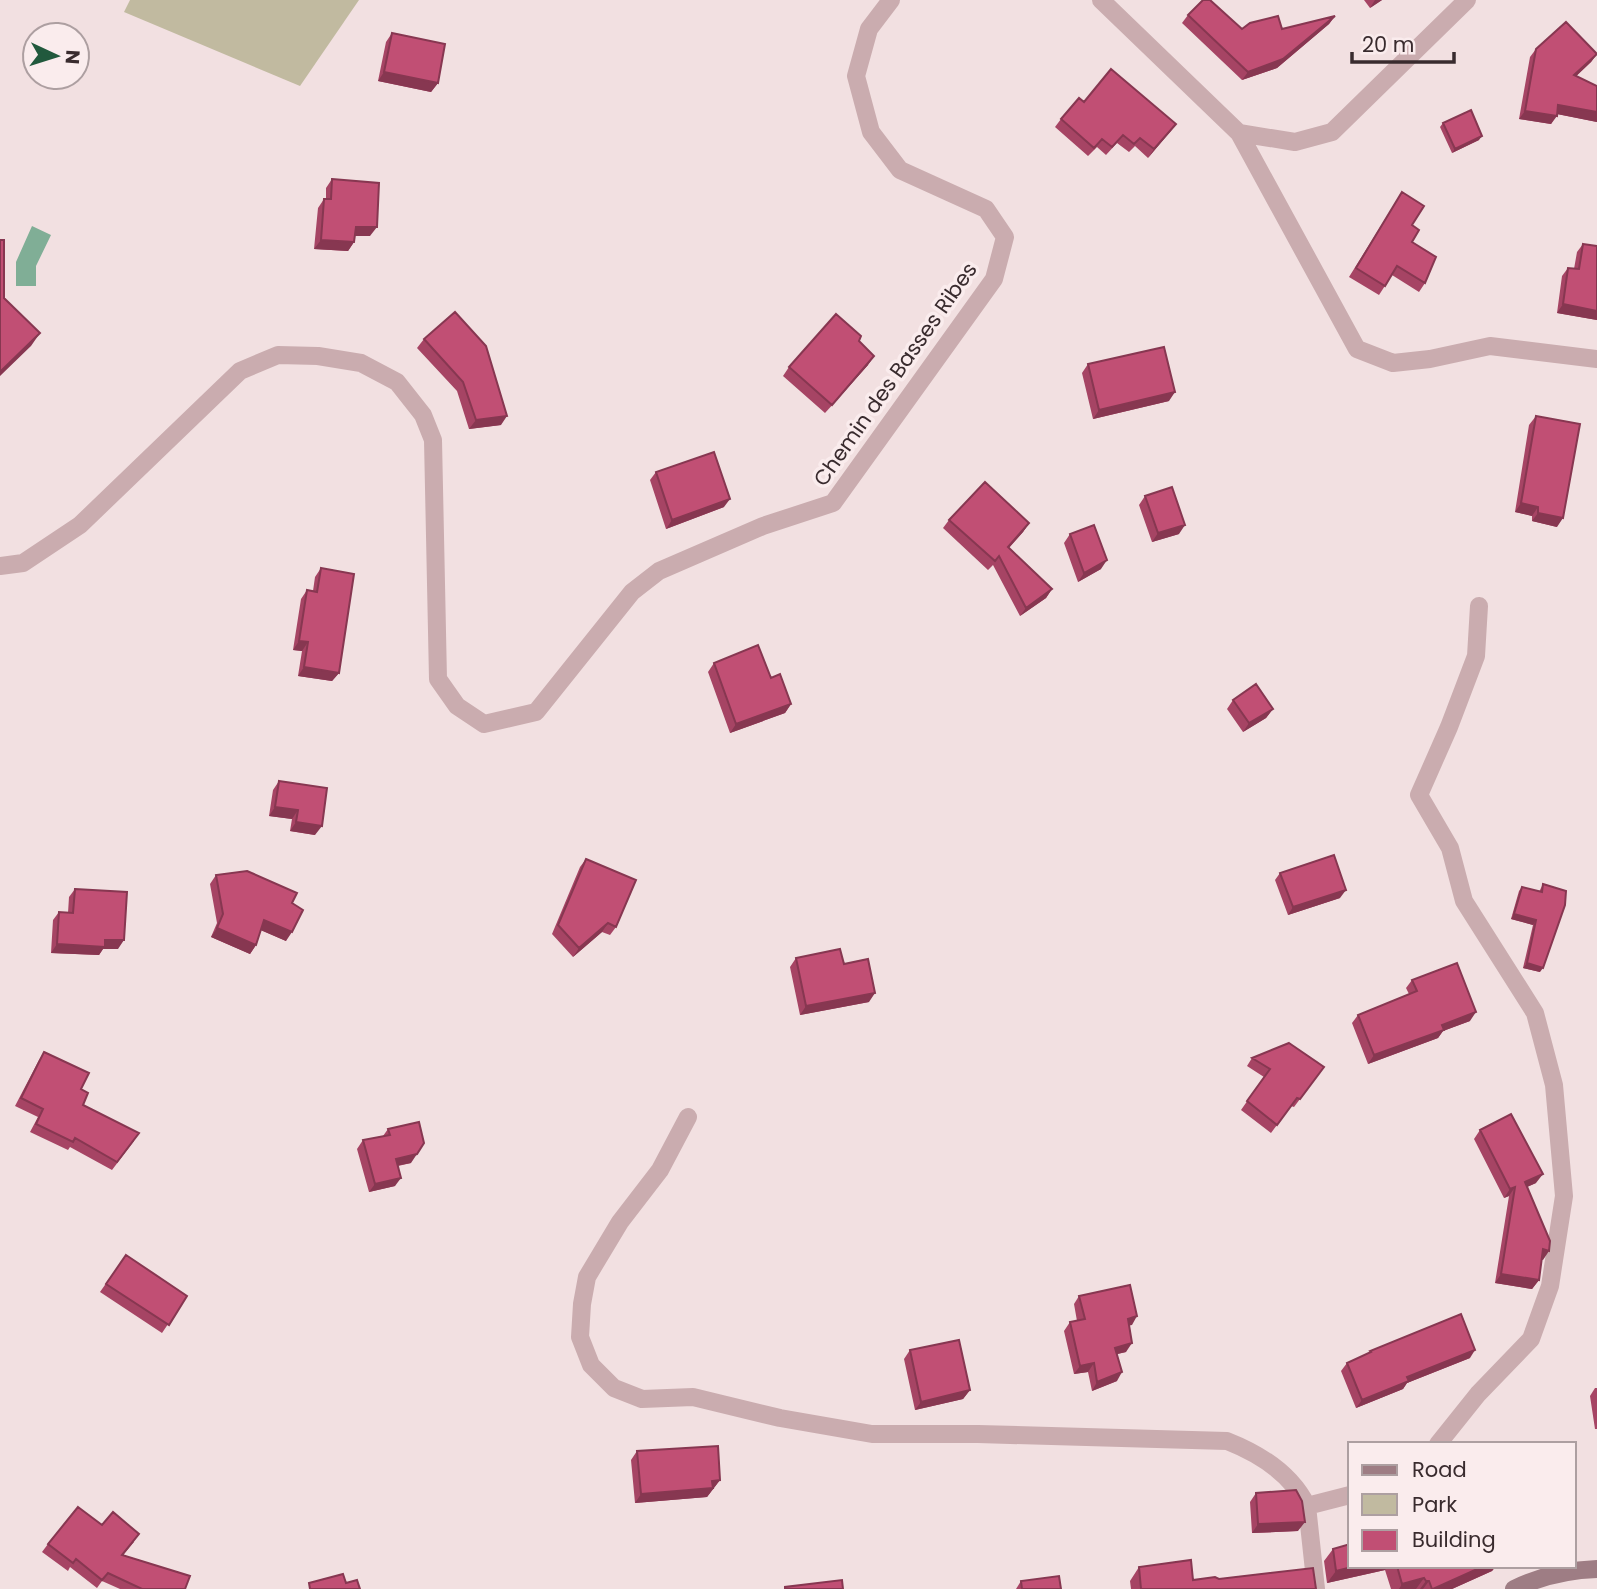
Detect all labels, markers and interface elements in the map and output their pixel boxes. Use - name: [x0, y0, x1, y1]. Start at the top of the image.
- north arrow: [21, 21, 91, 91]
- scale bar: [1352, 21, 1454, 65]
- text: 20 m: [1362, 30, 1415, 59]
- text: N: [58, 49, 86, 65]
- street label: Chemin des Basses Ribes: [807, 256, 983, 492]
- legend: [1348, 1442, 1576, 1568]
- text: Road: [1412, 1455, 1467, 1484]
- text: Park: [1412, 1490, 1457, 1519]
- text: Building: [1412, 1525, 1496, 1554]

